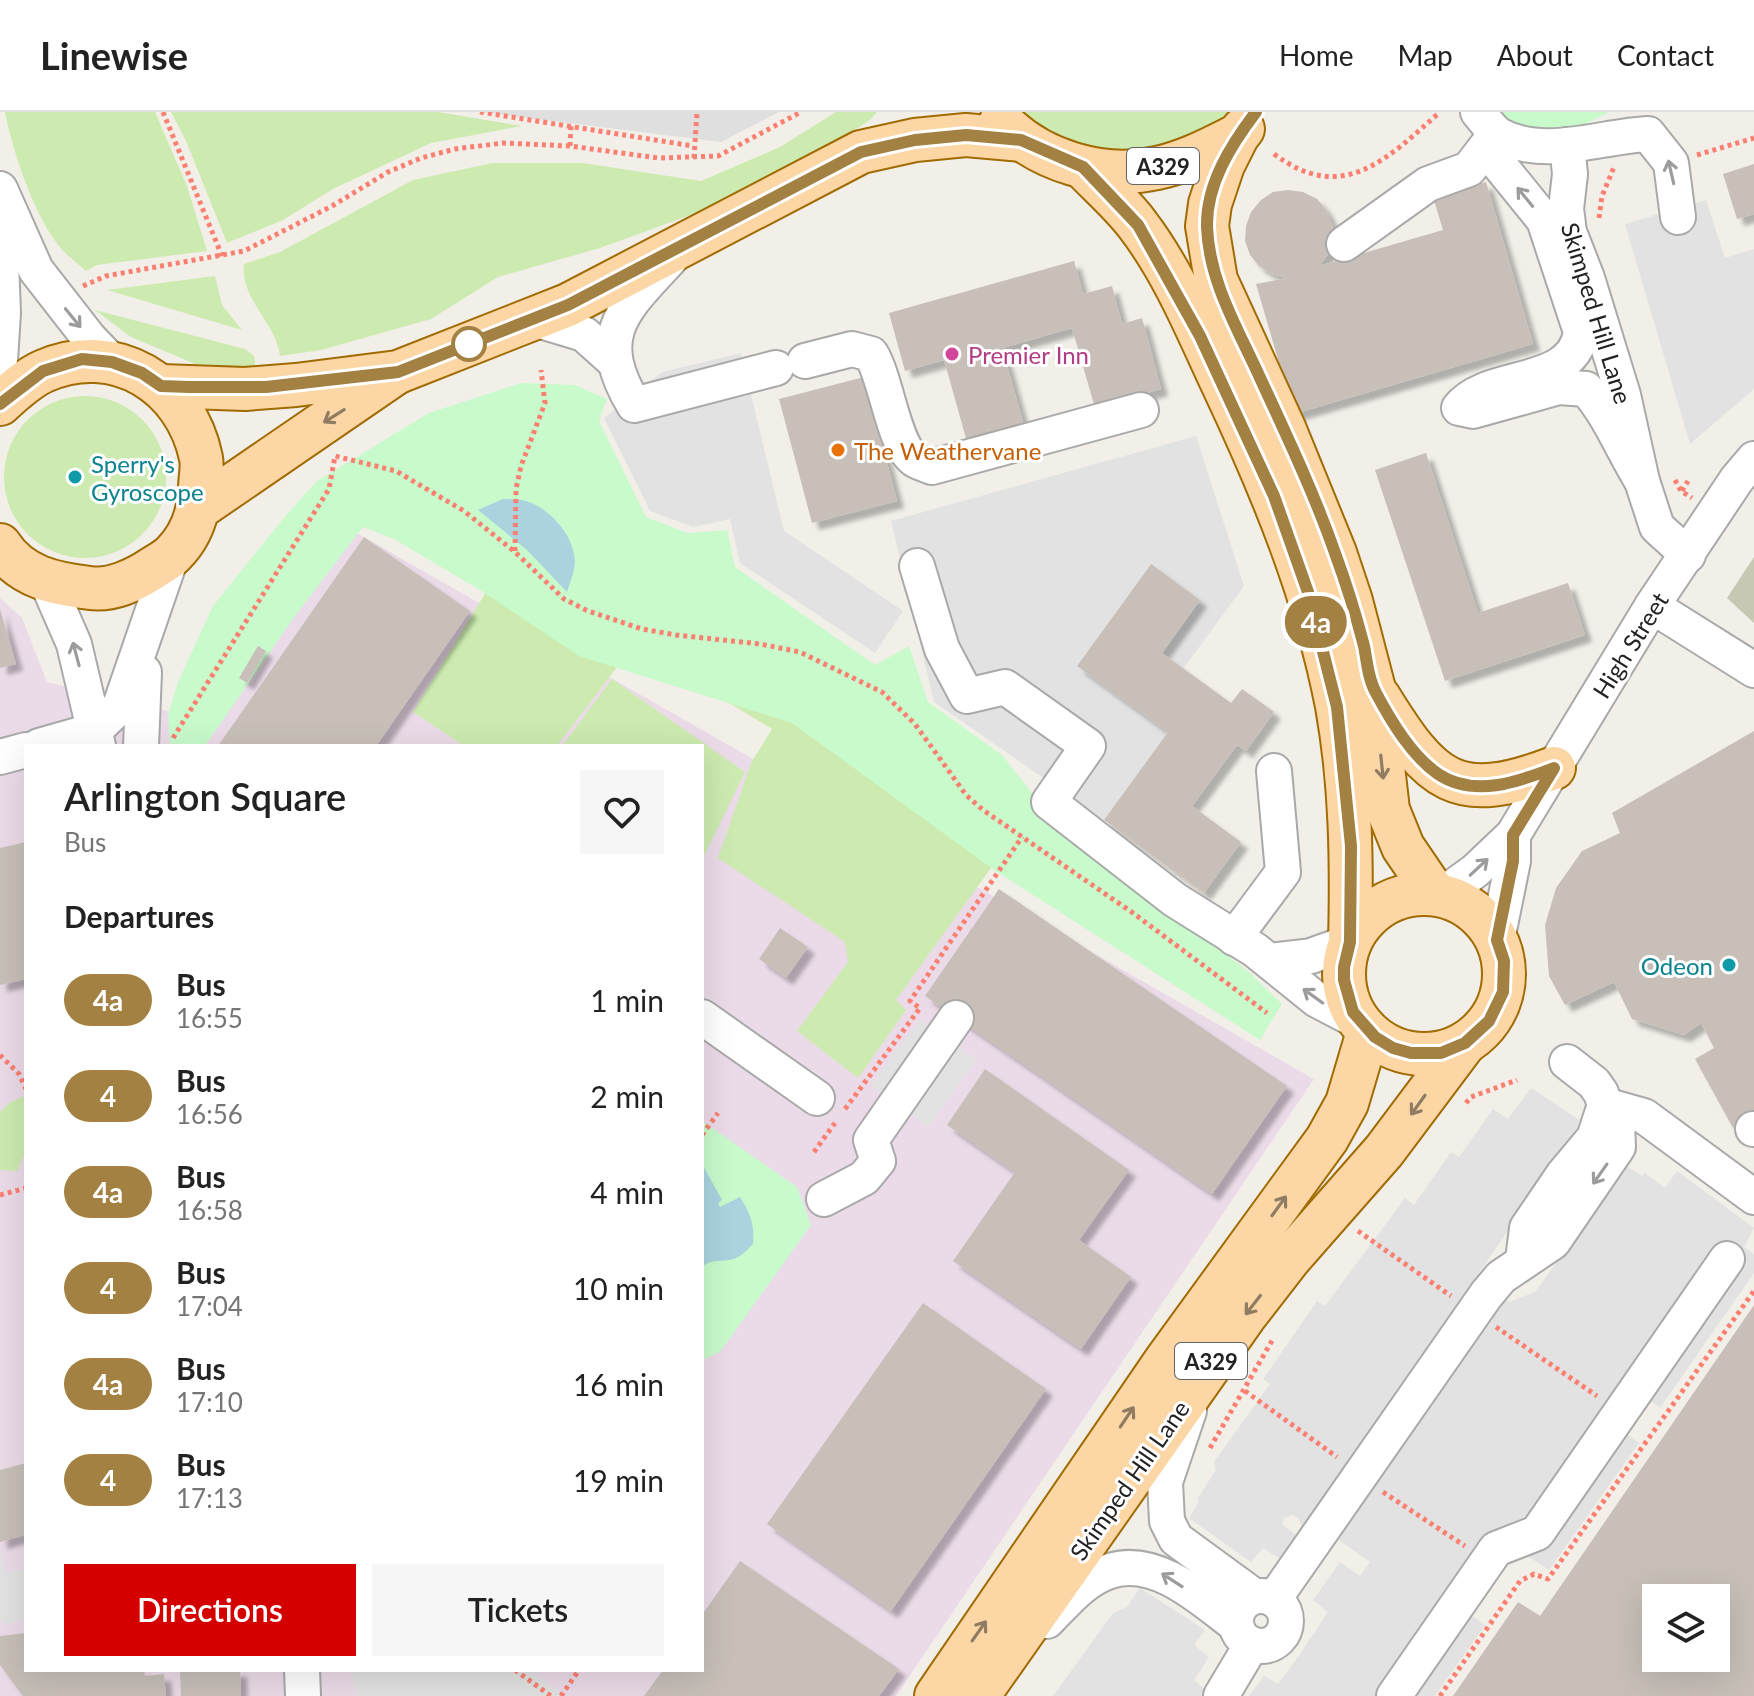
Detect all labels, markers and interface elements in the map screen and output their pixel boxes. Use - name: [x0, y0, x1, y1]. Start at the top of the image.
- text: Linewise: [40, 32, 188, 78]
- text: Home: [1279, 38, 1354, 72]
- text: Map: [1398, 38, 1453, 72]
- text: About: [1497, 38, 1573, 72]
- text: Contact: [1617, 38, 1714, 72]
- road number: A329: [1127, 148, 1199, 184]
- one-way arrow: [1663, 160, 1678, 186]
- one-way arrow: [1517, 186, 1535, 207]
- street label: Skimped Hill Lane: [1556, 219, 1638, 407]
- one-way arrow: [64, 307, 81, 328]
- unlabelled marker: [452, 327, 486, 361]
- place label: Premier Inn: [968, 340, 1089, 369]
- marker: Premier Inn: [943, 345, 961, 363]
- one-way arrow: [323, 409, 346, 425]
- place label: The Weathervane: [854, 436, 1041, 465]
- marker: The Weathervane: [829, 441, 847, 459]
- place label: Sperry's Gyroscope: [91, 449, 204, 506]
- marker: Sperry's Gyroscope: [66, 468, 84, 486]
- street label: High Street: [1586, 586, 1674, 703]
- line badge: 4a: [1280, 596, 1352, 648]
- text: 4a: [1301, 605, 1331, 639]
- one-way arrow: [68, 642, 83, 668]
- one-way arrow: [1375, 753, 1390, 780]
- button: heart: [580, 770, 664, 854]
- text: Arlington Square: [64, 773, 346, 819]
- text: Bus: [64, 826, 106, 858]
- one-way arrow: [1468, 858, 1488, 876]
- text: Departures: [64, 898, 214, 934]
- place label: Odeon: [1641, 951, 1713, 980]
- marker: Odeon: [1720, 956, 1738, 974]
- text: Bus: [176, 966, 226, 1002]
- text: 1 min: [590, 982, 664, 1018]
- text: 4a: [93, 983, 123, 1017]
- one-way arrow: [1302, 988, 1324, 1004]
- text: 16:55: [176, 1002, 243, 1034]
- text: Bus: [176, 1062, 226, 1098]
- text: 2 min: [590, 1078, 664, 1114]
- text: 4: [100, 1079, 116, 1113]
- one-way arrow: [1410, 1094, 1427, 1115]
- text: 16:56: [176, 1098, 243, 1130]
- text: Bus: [176, 1158, 226, 1194]
- one-way arrow: [1592, 1162, 1608, 1184]
- text: 4 min: [590, 1174, 664, 1210]
- text: 4a: [93, 1175, 123, 1209]
- text: 16:58: [176, 1194, 243, 1226]
- one-way arrow: [1270, 1196, 1287, 1217]
- text: Bus: [176, 1254, 226, 1290]
- text: 10 min: [573, 1270, 664, 1306]
- text: 4: [100, 1271, 116, 1305]
- text: 17:04: [176, 1290, 243, 1322]
- one-way arrow: [1244, 1294, 1261, 1315]
- road number: A329: [1175, 1343, 1247, 1379]
- text: Bus: [176, 1350, 226, 1386]
- text: 16 min: [573, 1366, 664, 1402]
- text: 4a: [93, 1367, 123, 1401]
- text: 17:10: [176, 1386, 243, 1418]
- street label: Skimped Hill Lane: [1063, 1395, 1195, 1565]
- one-way arrow: [1119, 1407, 1135, 1429]
- text: Bus: [176, 1446, 226, 1482]
- text: 19 min: [573, 1462, 664, 1498]
- text: 4: [100, 1463, 116, 1497]
- text: 17:13: [176, 1482, 243, 1514]
- button: Directions: [64, 1564, 356, 1656]
- button: Tickets: [372, 1564, 664, 1656]
- one-way arrow: [1161, 1572, 1184, 1588]
- map controls: [1642, 1584, 1730, 1672]
- button: layers: [1642, 1584, 1730, 1672]
- one-way arrow: [971, 1621, 987, 1643]

